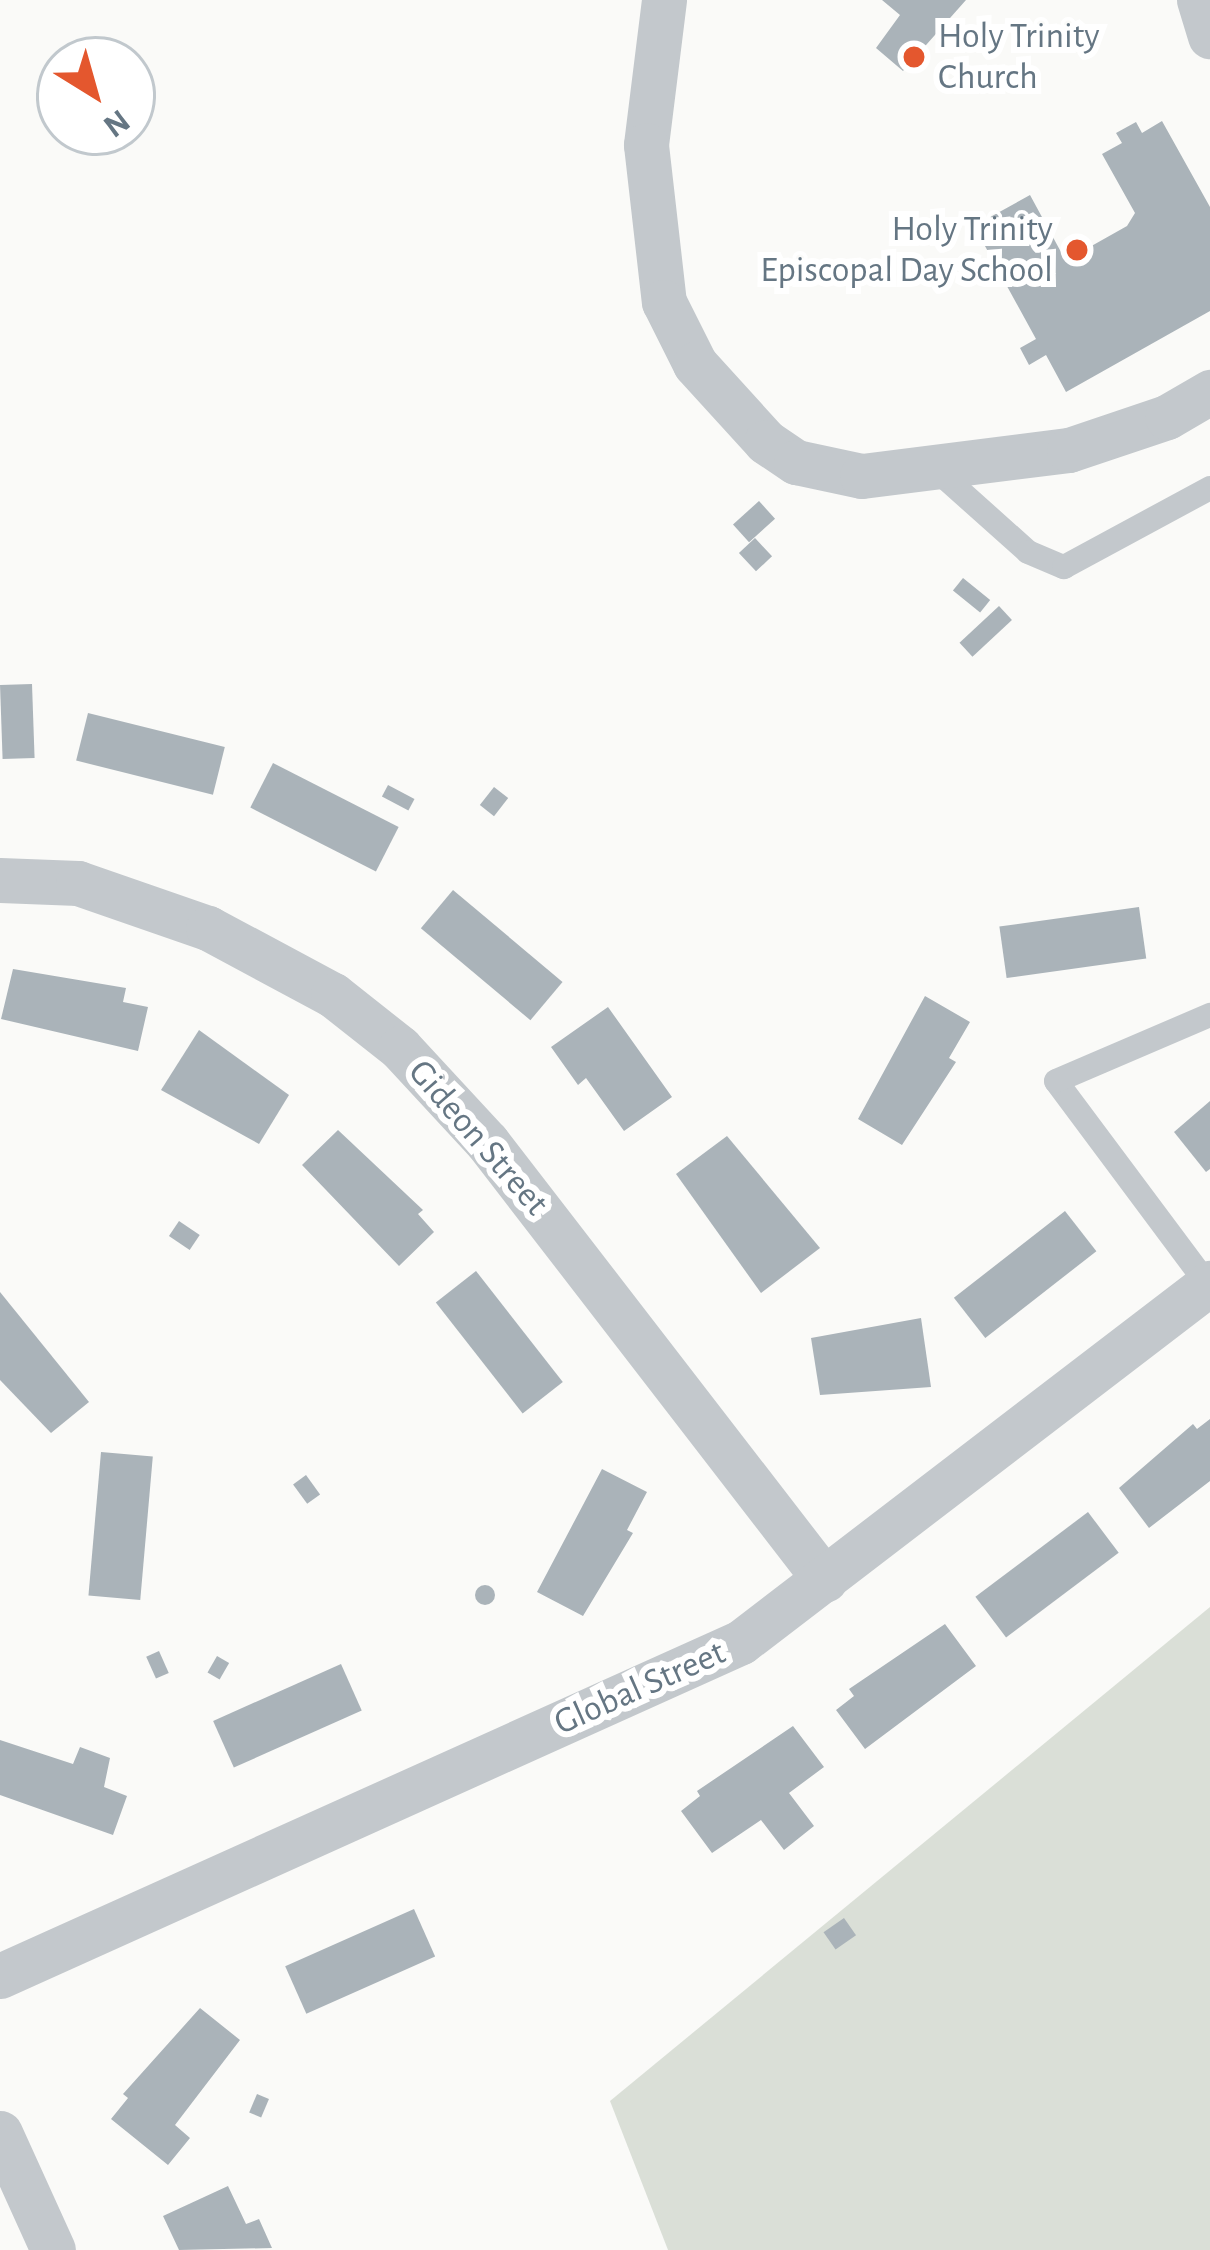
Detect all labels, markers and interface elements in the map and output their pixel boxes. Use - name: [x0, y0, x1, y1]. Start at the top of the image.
- place label: Holy Trinity Church: [938, 14, 1100, 99]
- north arrow: [36, 36, 156, 156]
- marker: Holy Trinity Church: [901, 44, 927, 70]
- text: N: [97, 103, 135, 143]
- place label: Holy Trinity Episcopal Day School: [760, 207, 1053, 292]
- marker: Holy Trinity Episcopal Day School: [1064, 237, 1090, 263]
- street label: Gideon Street: [399, 1051, 557, 1225]
- street label: Global Street: [548, 1631, 732, 1745]

